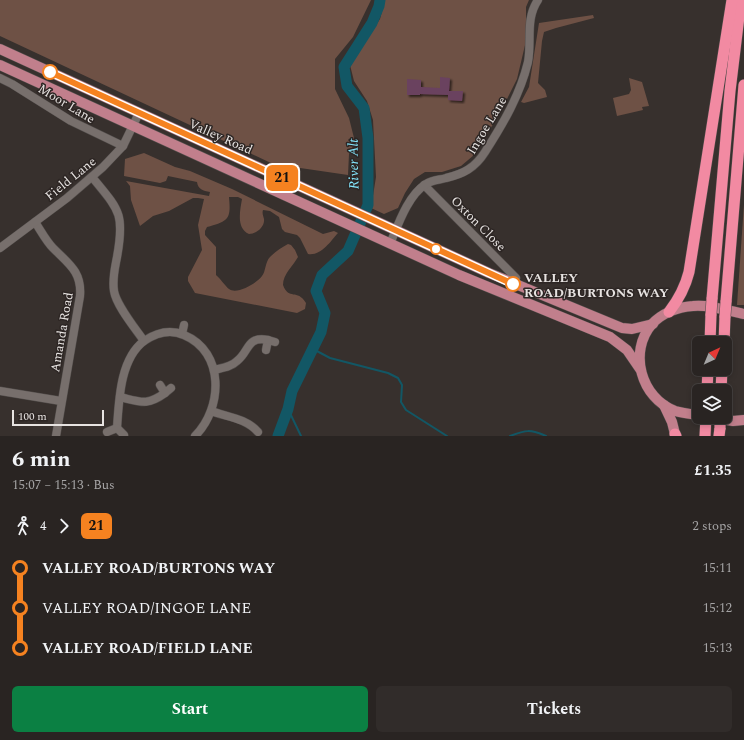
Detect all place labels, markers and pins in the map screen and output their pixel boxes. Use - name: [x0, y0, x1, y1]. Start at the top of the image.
- unlabelled marker: [42, 64, 58, 80]
- unlabelled marker: [430, 243, 442, 255]
- place label: VALLEY ROAD/BURTONS WAY: [524, 268, 669, 303]
- marker: VALLEY ROAD/BURTONS WAY: [505, 276, 521, 292]

